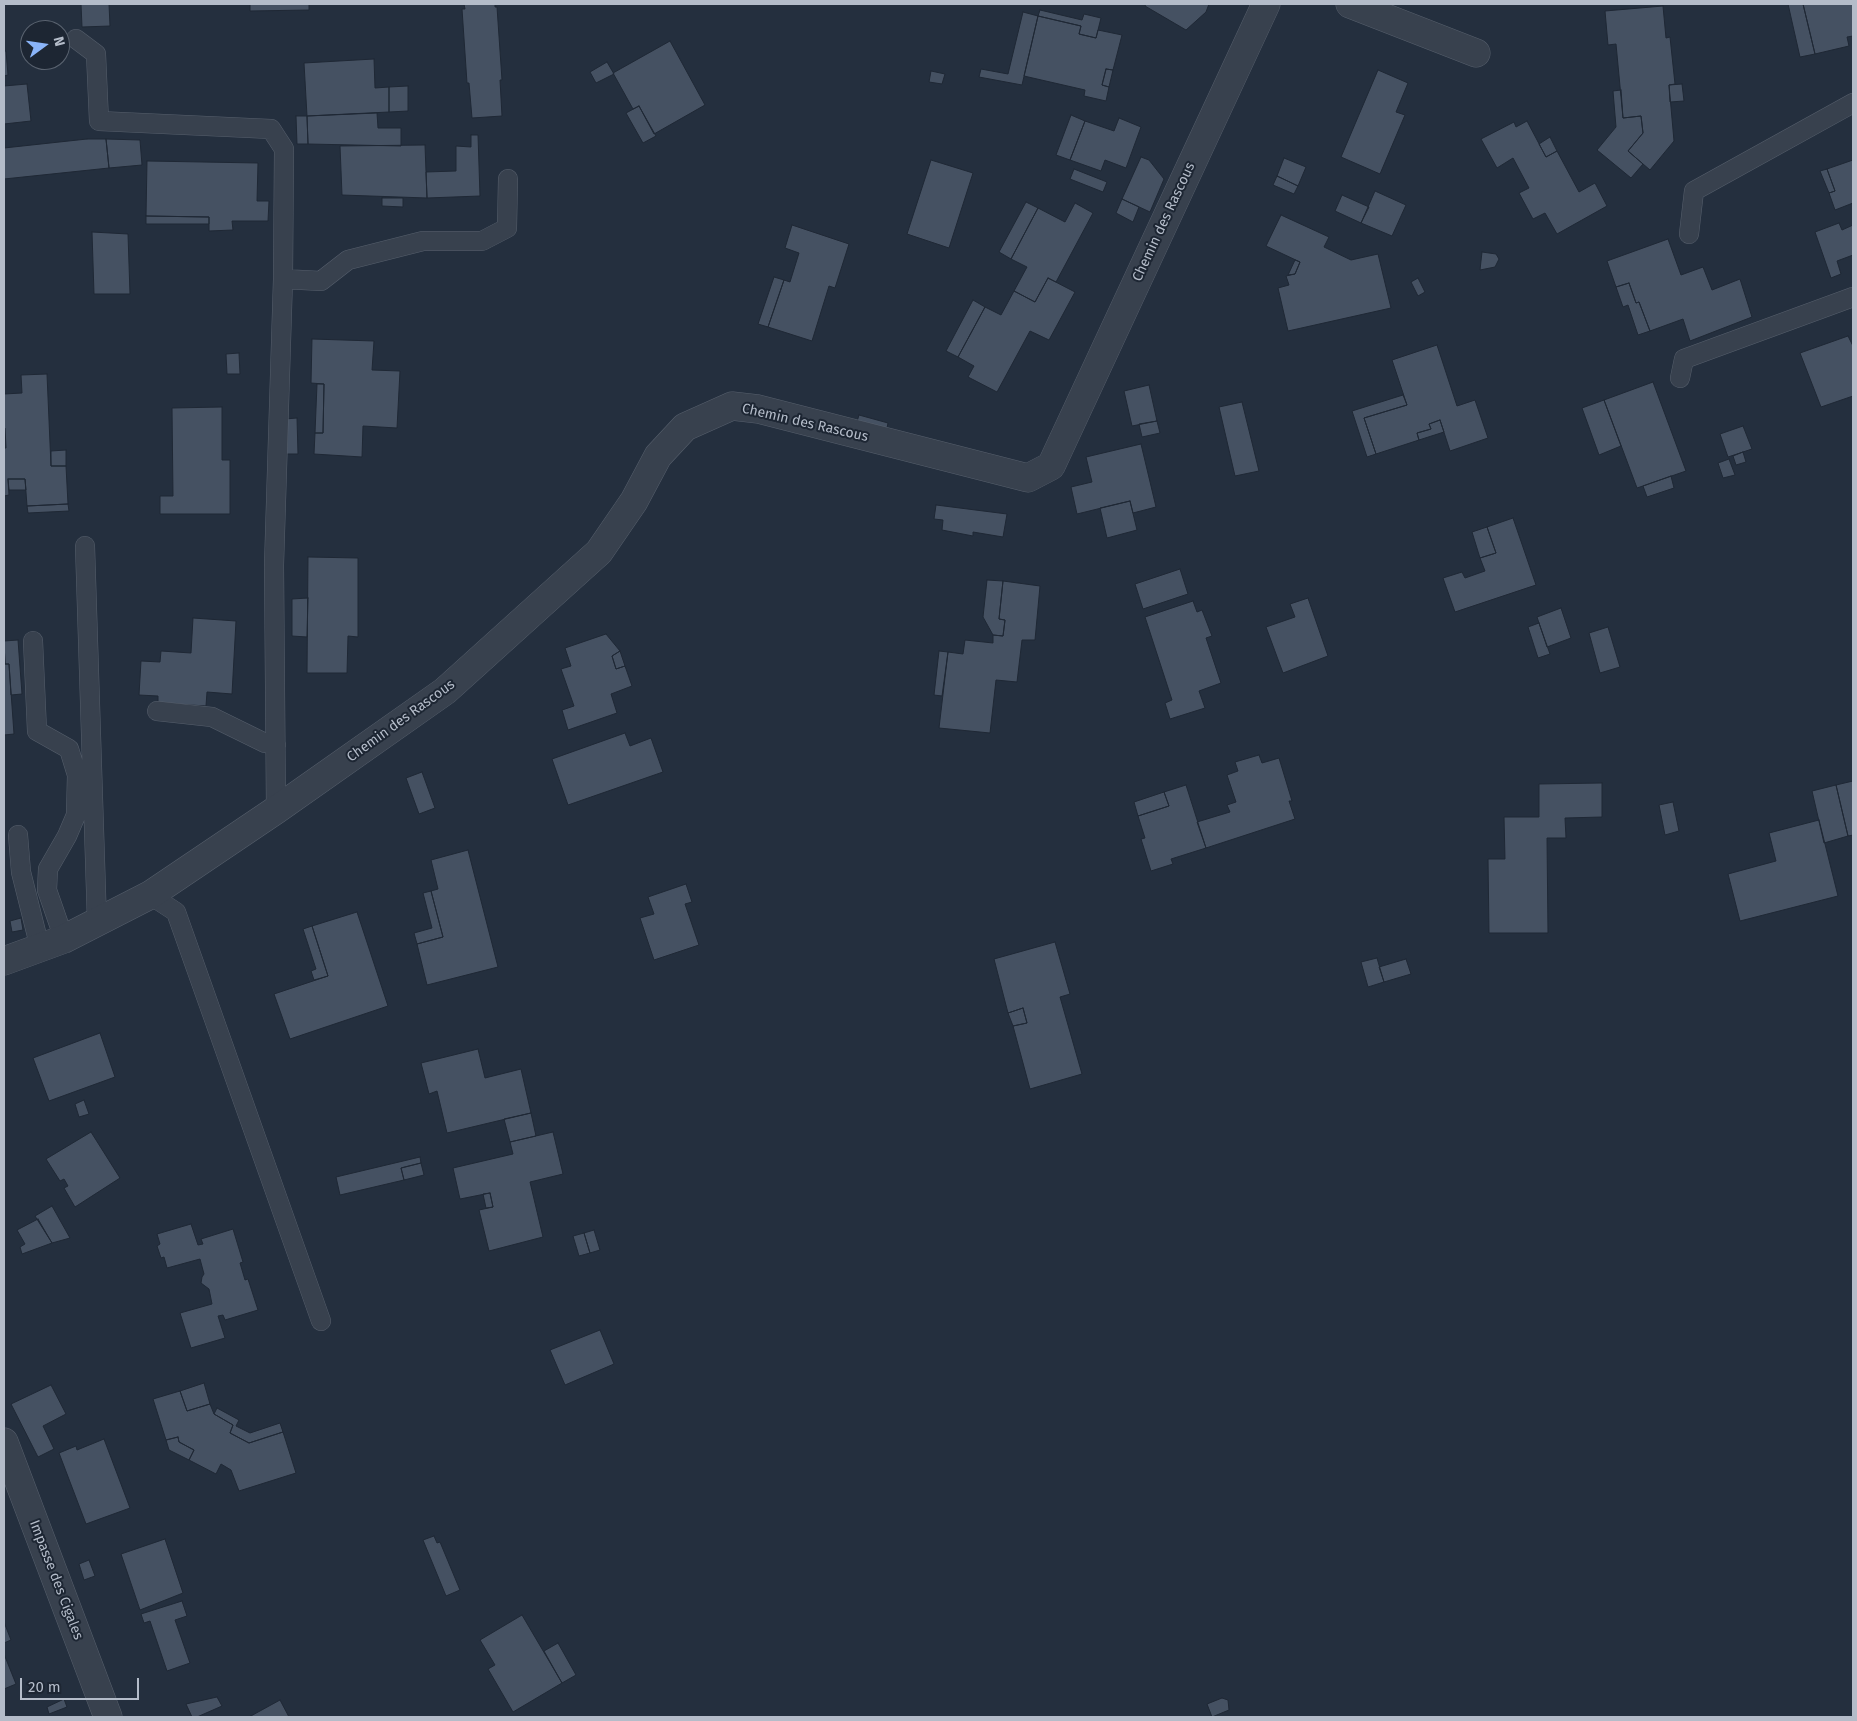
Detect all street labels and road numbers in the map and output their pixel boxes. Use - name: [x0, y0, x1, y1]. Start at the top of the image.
- street label: Chemin des Rascous: [1129, 160, 1199, 284]
- street label: Chemin des Rascous: [740, 400, 870, 446]
- street label: Chemin des Rascous: [344, 676, 458, 766]
- street label: Impasse des Cigales: [25, 1518, 87, 1642]

